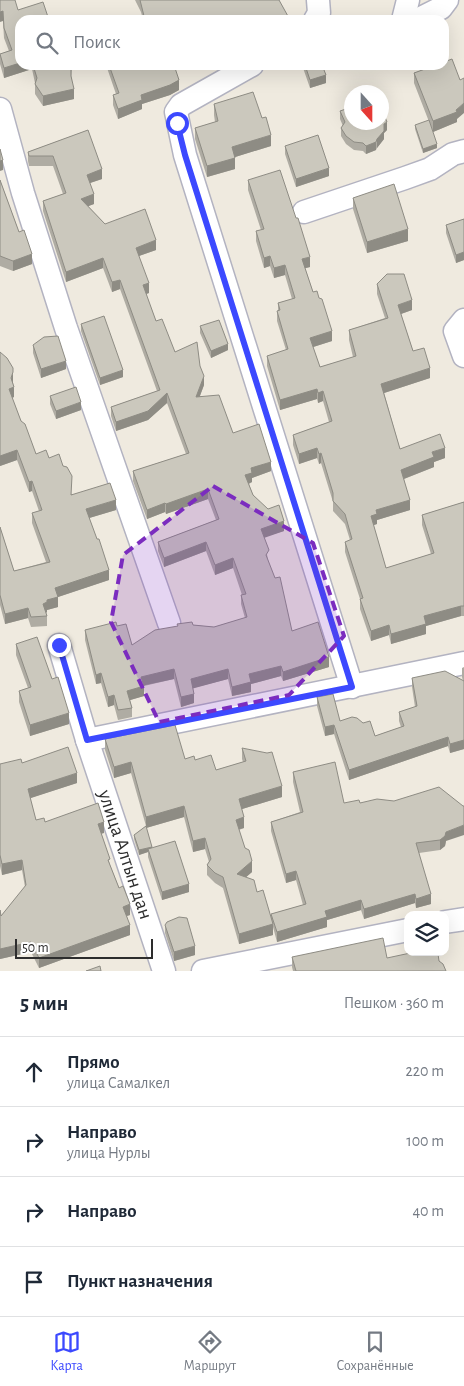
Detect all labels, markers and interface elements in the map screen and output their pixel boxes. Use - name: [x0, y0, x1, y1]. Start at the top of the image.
- search box: [15, 15, 449, 70]
- icon: search: [33, 29, 61, 57]
- text: Поиск: [73, 33, 120, 52]
- north arrow: [344, 85, 389, 130]
- route start: [166, 112, 189, 135]
- route end: [48, 634, 71, 657]
- street label: улица Алтын дан: [94, 787, 156, 922]
- map controls: [404, 911, 449, 956]
- button: layers: [404, 911, 449, 956]
- scale bar: [15, 936, 152, 959]
- text: 50 m: [22, 941, 49, 955]
- text: 5 мин: [20, 993, 68, 1014]
- text: Пешком · 360 m: [344, 995, 444, 1011]
- text: Прямо: [67, 1053, 120, 1072]
- icon: ahead: [20, 1058, 48, 1086]
- text: 220 m: [406, 1063, 444, 1079]
- text: улица Самалкел: [67, 1075, 170, 1091]
- text: Направо: [67, 1123, 137, 1142]
- icon: right: [20, 1128, 48, 1156]
- text: 100 m: [406, 1133, 444, 1149]
- text: улица Нурлы: [67, 1145, 151, 1161]
- icon: right: [20, 1198, 48, 1226]
- text: Направо: [67, 1202, 137, 1221]
- text: 40 m: [412, 1203, 444, 1219]
- icon: arrive: [20, 1268, 48, 1296]
- text: Пункт назначения: [67, 1272, 213, 1291]
- tab: Карта: [50, 1328, 83, 1375]
- tab: Маршрут: [183, 1328, 236, 1375]
- tab: Сохранённые: [336, 1328, 414, 1375]

